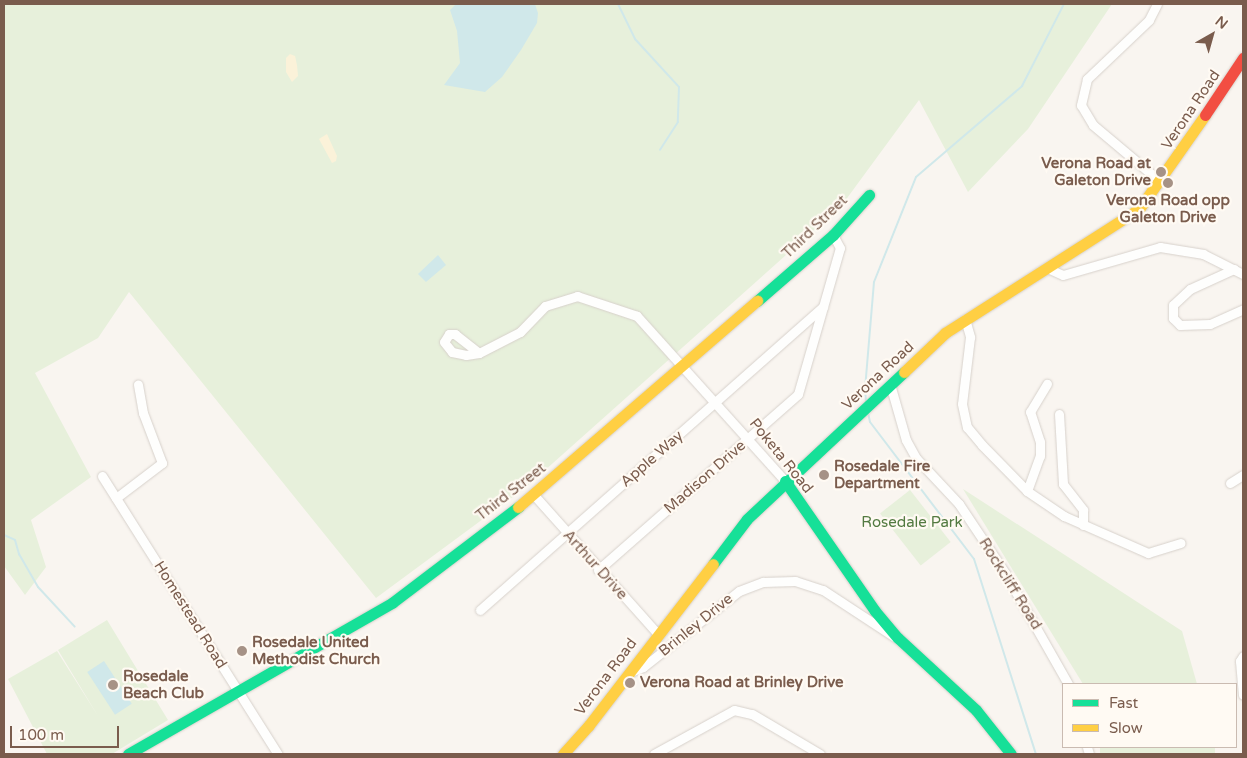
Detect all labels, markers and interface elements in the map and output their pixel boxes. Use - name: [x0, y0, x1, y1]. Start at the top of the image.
- north arrow: [1187, 10, 1237, 60]
- text: N: [1212, 13, 1231, 33]
- street label: Verona Road: [1158, 67, 1224, 153]
- place label: Verona Road at Galeton Drive: [1041, 154, 1151, 189]
- marker: Verona Road at Galeton Drive: [1155, 166, 1167, 178]
- marker: Verona Road opp Galeton Drive: [1162, 177, 1174, 189]
- street label: Third Street: [779, 191, 851, 263]
- place label: Verona Road opp Galeton Drive: [1106, 191, 1230, 226]
- street label: Verona Road: [838, 338, 918, 414]
- street label: Poketa Road: [745, 415, 817, 497]
- street label: Apple Way: [617, 427, 687, 491]
- street label: Madison Drive: [660, 437, 750, 517]
- place label: Rosedale Fire Department: [834, 457, 930, 492]
- street label: Third Street: [472, 459, 550, 525]
- marker: Rosedale Fire Department: [818, 469, 830, 481]
- park label: Rosedale Park: [861, 514, 963, 532]
- street label: Arthur Drive: [559, 527, 631, 603]
- street label: Rockcliff Road: [975, 535, 1045, 633]
- street label: Homestead Road: [150, 558, 230, 672]
- street label: Brinley Drive: [655, 590, 737, 660]
- place label: Rosedale United Methodist Church: [252, 633, 380, 668]
- street label: Verona Road: [571, 635, 641, 719]
- marker: Rosedale United Methodist Church: [236, 645, 248, 657]
- place label: Rosedale Beach Club: [123, 667, 204, 702]
- place label: Verona Road at Brinley Drive: [640, 674, 844, 692]
- marker: Verona Road at Brinley Drive: [624, 677, 636, 689]
- marker: Rosedale Beach Club: [107, 679, 119, 691]
- legend: [1062, 683, 1237, 748]
- text: Fast: [1109, 694, 1138, 712]
- scale bar: [12, 716, 121, 748]
- text: Slow: [1109, 719, 1143, 737]
- text: 100 m: [18, 726, 64, 744]

